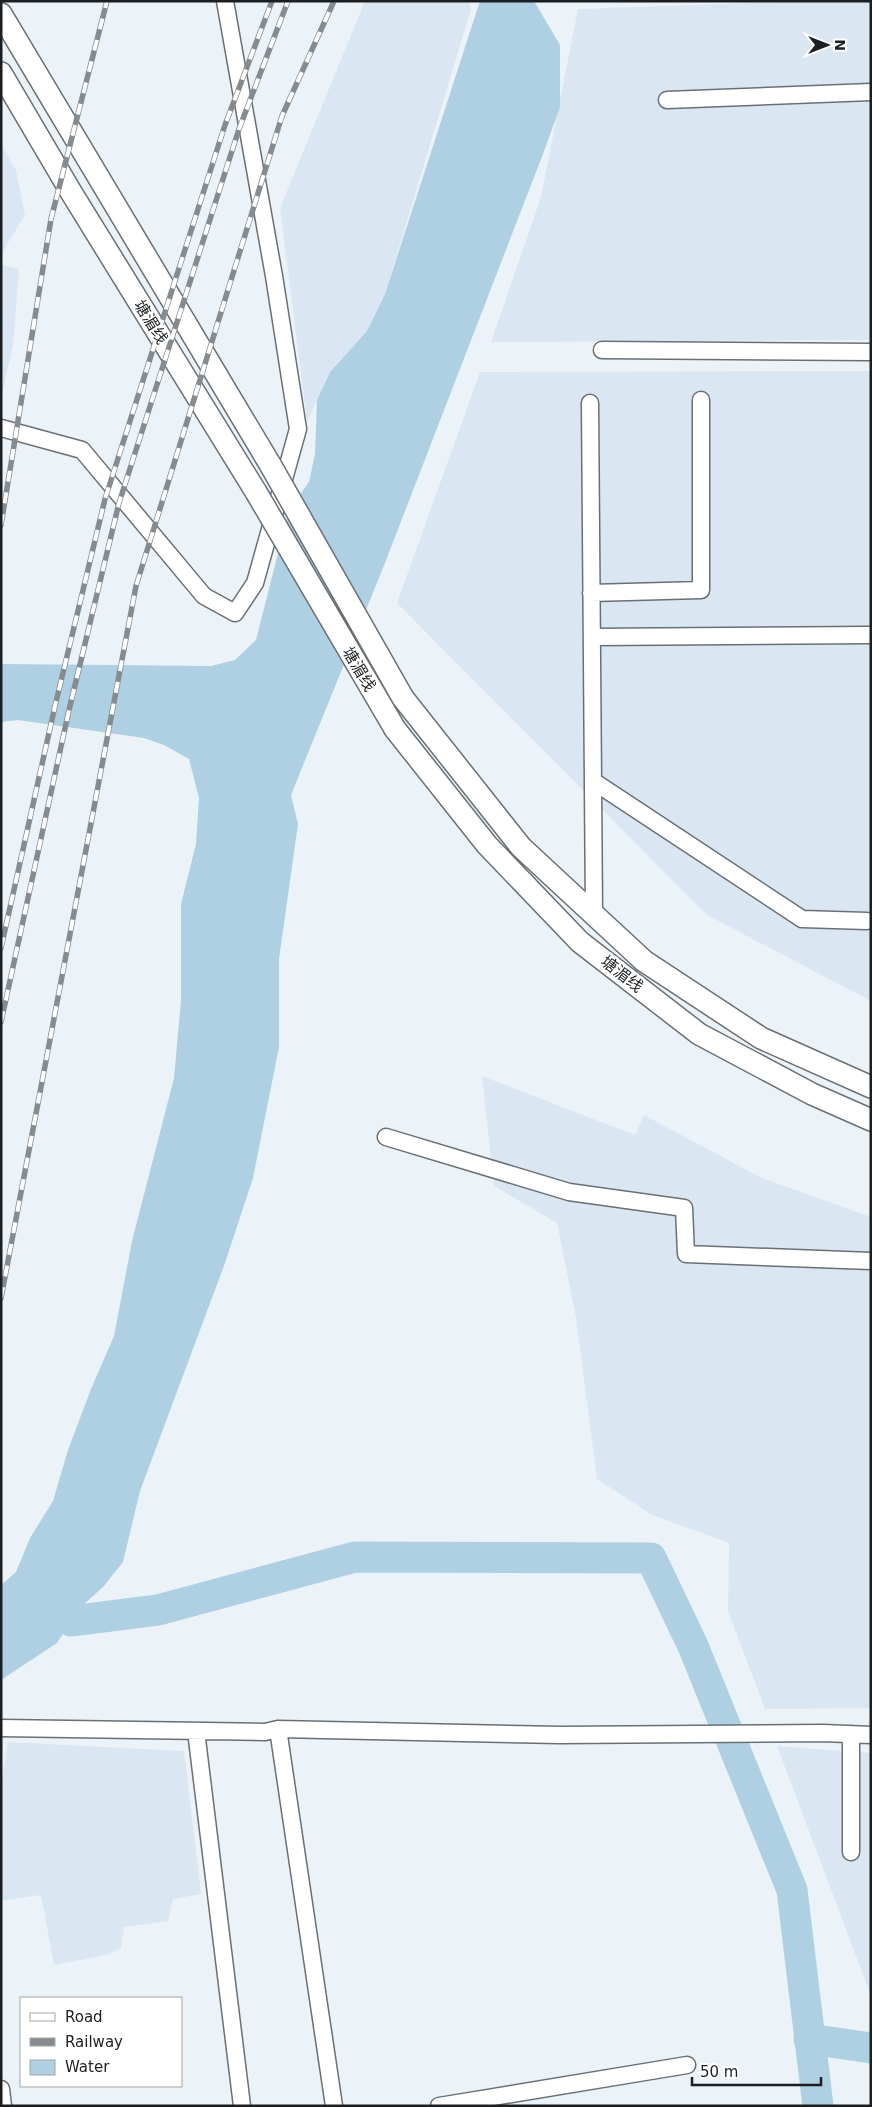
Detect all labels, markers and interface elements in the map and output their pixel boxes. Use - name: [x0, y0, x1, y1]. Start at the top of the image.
- north arrow: [802, 20, 852, 70]
- text: N: [832, 39, 848, 51]
- street label: 塘湄线: [130, 297, 172, 347]
- street label: 塘湄线: [338, 644, 380, 694]
- street label: 塘湄线: [597, 952, 647, 996]
- legend: [20, 1997, 182, 2087]
- text: Road: [65, 2008, 103, 2026]
- text: Railway: [65, 2033, 123, 2051]
- scale bar: [692, 2054, 821, 2086]
- text: Water: [65, 2058, 110, 2076]
- text: 50 m: [700, 2063, 738, 2081]

